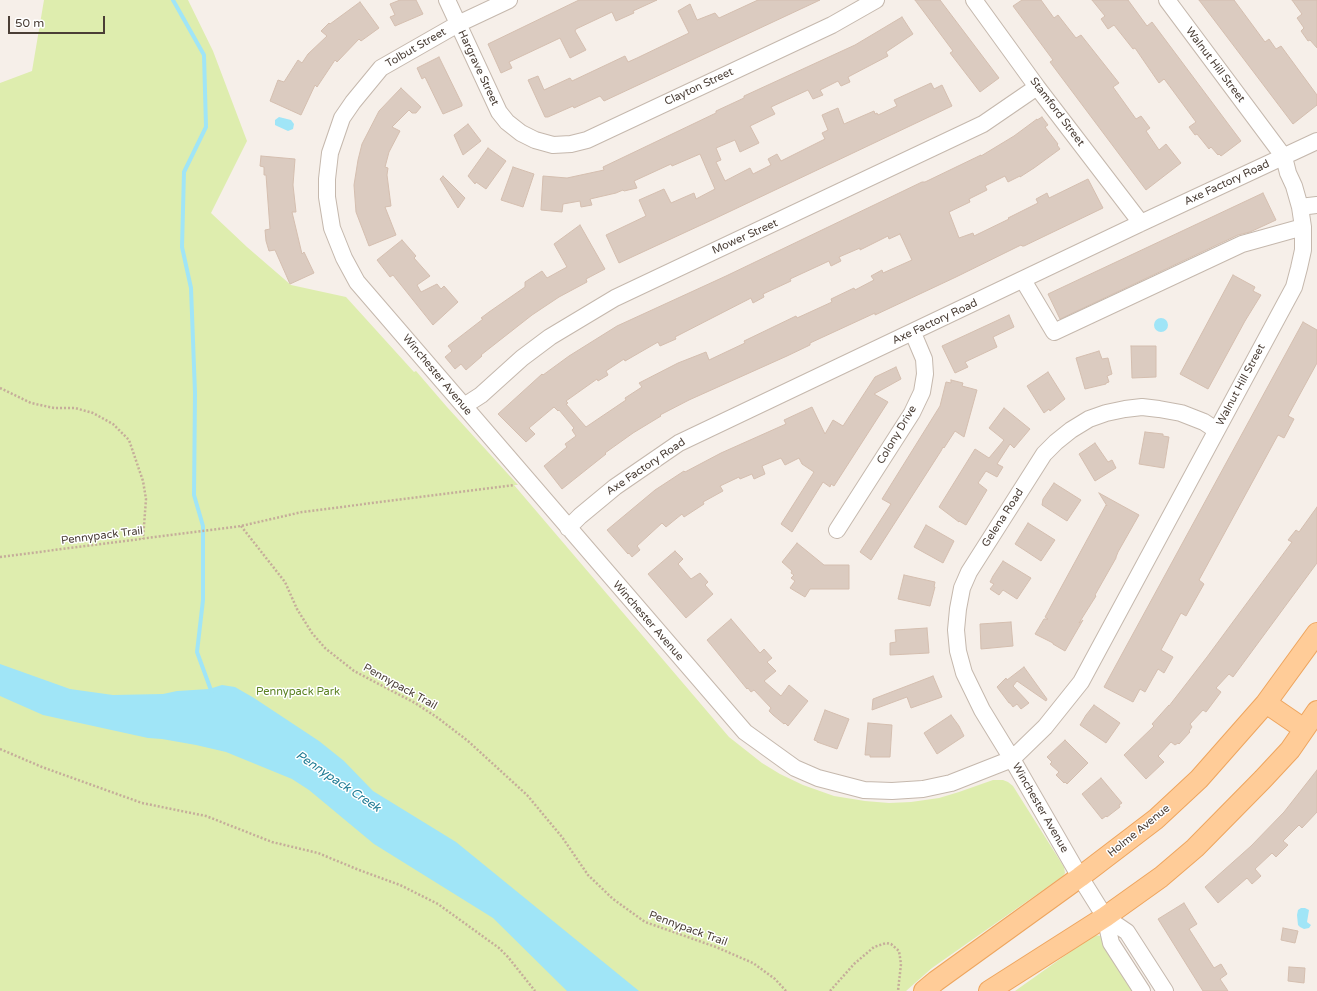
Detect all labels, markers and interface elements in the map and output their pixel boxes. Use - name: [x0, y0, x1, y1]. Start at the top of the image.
- scale bar: [10, 8, 107, 34]
- text: 50 m: [15, 16, 44, 30]
- street label: Tolbut Street: [383, 25, 449, 71]
- street label: Walnut Hill Street: [1182, 25, 1248, 105]
- street label: Hargrave Street: [455, 28, 501, 108]
- street label: Clayton Street: [662, 65, 736, 109]
- street label: Stamford Street: [1027, 75, 1087, 149]
- street label: Axe Factory Road: [1182, 157, 1272, 209]
- street label: Mower Street: [710, 217, 780, 257]
- street label: Axe Factory Road: [890, 296, 980, 348]
- street label: Winchester Avenue: [399, 332, 475, 418]
- street label: Walnut Hill Street: [1214, 342, 1268, 428]
- street label: Colony Drive: [874, 403, 920, 467]
- street label: Axe Factory Road: [604, 436, 688, 498]
- street label: Gelena Road: [979, 486, 1027, 550]
- street label: Pennypack Trail: [60, 524, 144, 548]
- street label: Winchester Avenue: [610, 578, 686, 664]
- street label: Pennypack Trail: [361, 661, 439, 713]
- park label: Pennypack Park: [256, 685, 340, 699]
- water label: Pennypack Creek: [293, 748, 383, 816]
- street label: Winchester Avenue: [1009, 761, 1071, 855]
- street label: Holme Avenue: [1105, 802, 1173, 860]
- street label: Pennypack Trail: [647, 909, 729, 949]

